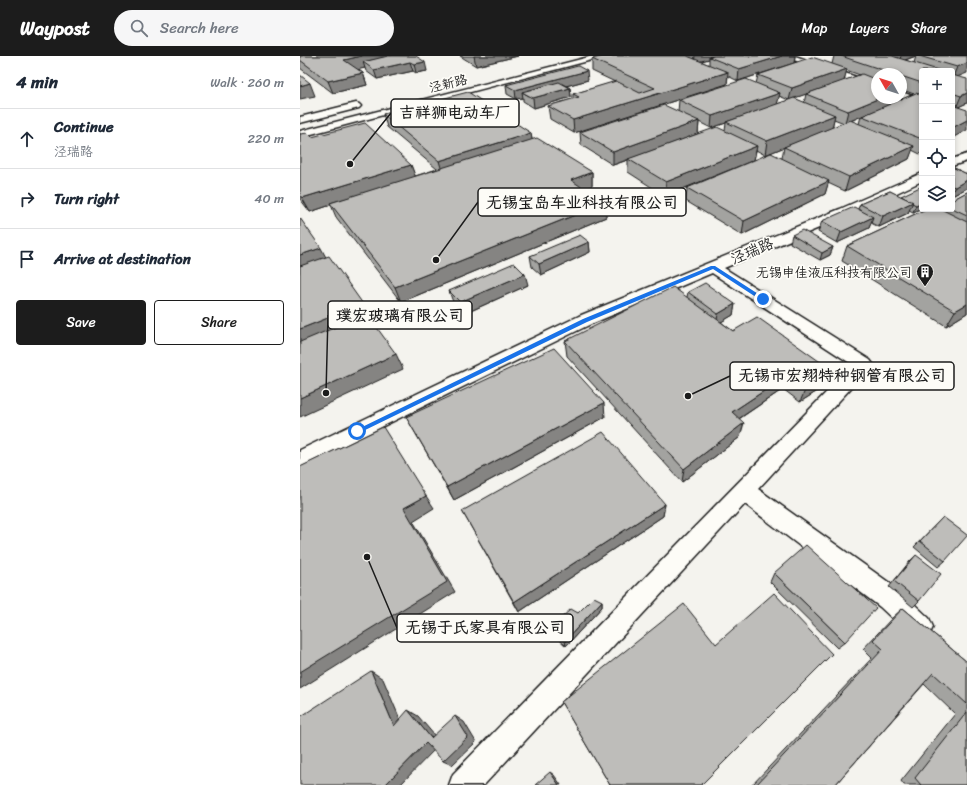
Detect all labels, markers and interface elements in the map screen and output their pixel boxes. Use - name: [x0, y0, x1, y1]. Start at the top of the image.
- search box: [114, 10, 394, 46]
- text: Waypost: [20, 12, 90, 45]
- text: Search here: [160, 15, 239, 41]
- text: Map: [802, 16, 827, 41]
- text: Layers: [849, 16, 889, 41]
- text: Share: [911, 16, 947, 41]
- icon: search: [128, 17, 150, 39]
- text: 4 min: [16, 67, 58, 97]
- street label: 泾新路: [426, 68, 470, 99]
- north arrow: [871, 68, 907, 104]
- map controls: [919, 68, 955, 212]
- button: +: [919, 68, 955, 104]
- text: Walk · 260 m: [210, 71, 284, 94]
- text: 吉祥狮电动车厂: [399, 98, 511, 127]
- callout: 吉祥狮电动车厂: [391, 99, 519, 127]
- button: −: [919, 104, 955, 140]
- text: Continue: [54, 114, 114, 140]
- text: 220 m: [247, 127, 284, 150]
- icon: ahead: [16, 128, 38, 150]
- text: 泾瑞路: [54, 140, 93, 163]
- button: locate: [919, 140, 955, 176]
- button: layers: [919, 176, 955, 212]
- text: Turn right: [54, 186, 119, 212]
- text: 40 m: [254, 187, 284, 210]
- icon: right: [16, 188, 38, 210]
- callout: 无锡宝岛车业科技有限公司: [478, 188, 686, 216]
- text: 无锡宝岛车业科技有限公司: [486, 188, 678, 217]
- street label: 泾瑞路: [726, 230, 778, 272]
- text: Arrive at destination: [54, 246, 191, 272]
- icon: arrive: [16, 248, 38, 270]
- place label: 无锡申佳液压科技有限公司: [756, 261, 912, 284]
- building icon: 无锡申佳液压科技有限公司: [915, 262, 935, 287]
- route end: [754, 290, 772, 308]
- button: Save: [16, 300, 146, 345]
- button: Share: [154, 300, 284, 345]
- callout: 璞宏玻璃有限公司: [328, 301, 472, 329]
- text: 璞宏玻璃有限公司: [336, 301, 464, 330]
- text: 无锡市宏翔特种钢管有限公司: [738, 361, 946, 390]
- callout: 无锡市宏翔特种钢管有限公司: [730, 362, 954, 390]
- route start: [348, 422, 366, 440]
- text: 无锡于氏家具有限公司: [405, 613, 565, 642]
- callout: 无锡于氏家具有限公司: [397, 614, 573, 642]

